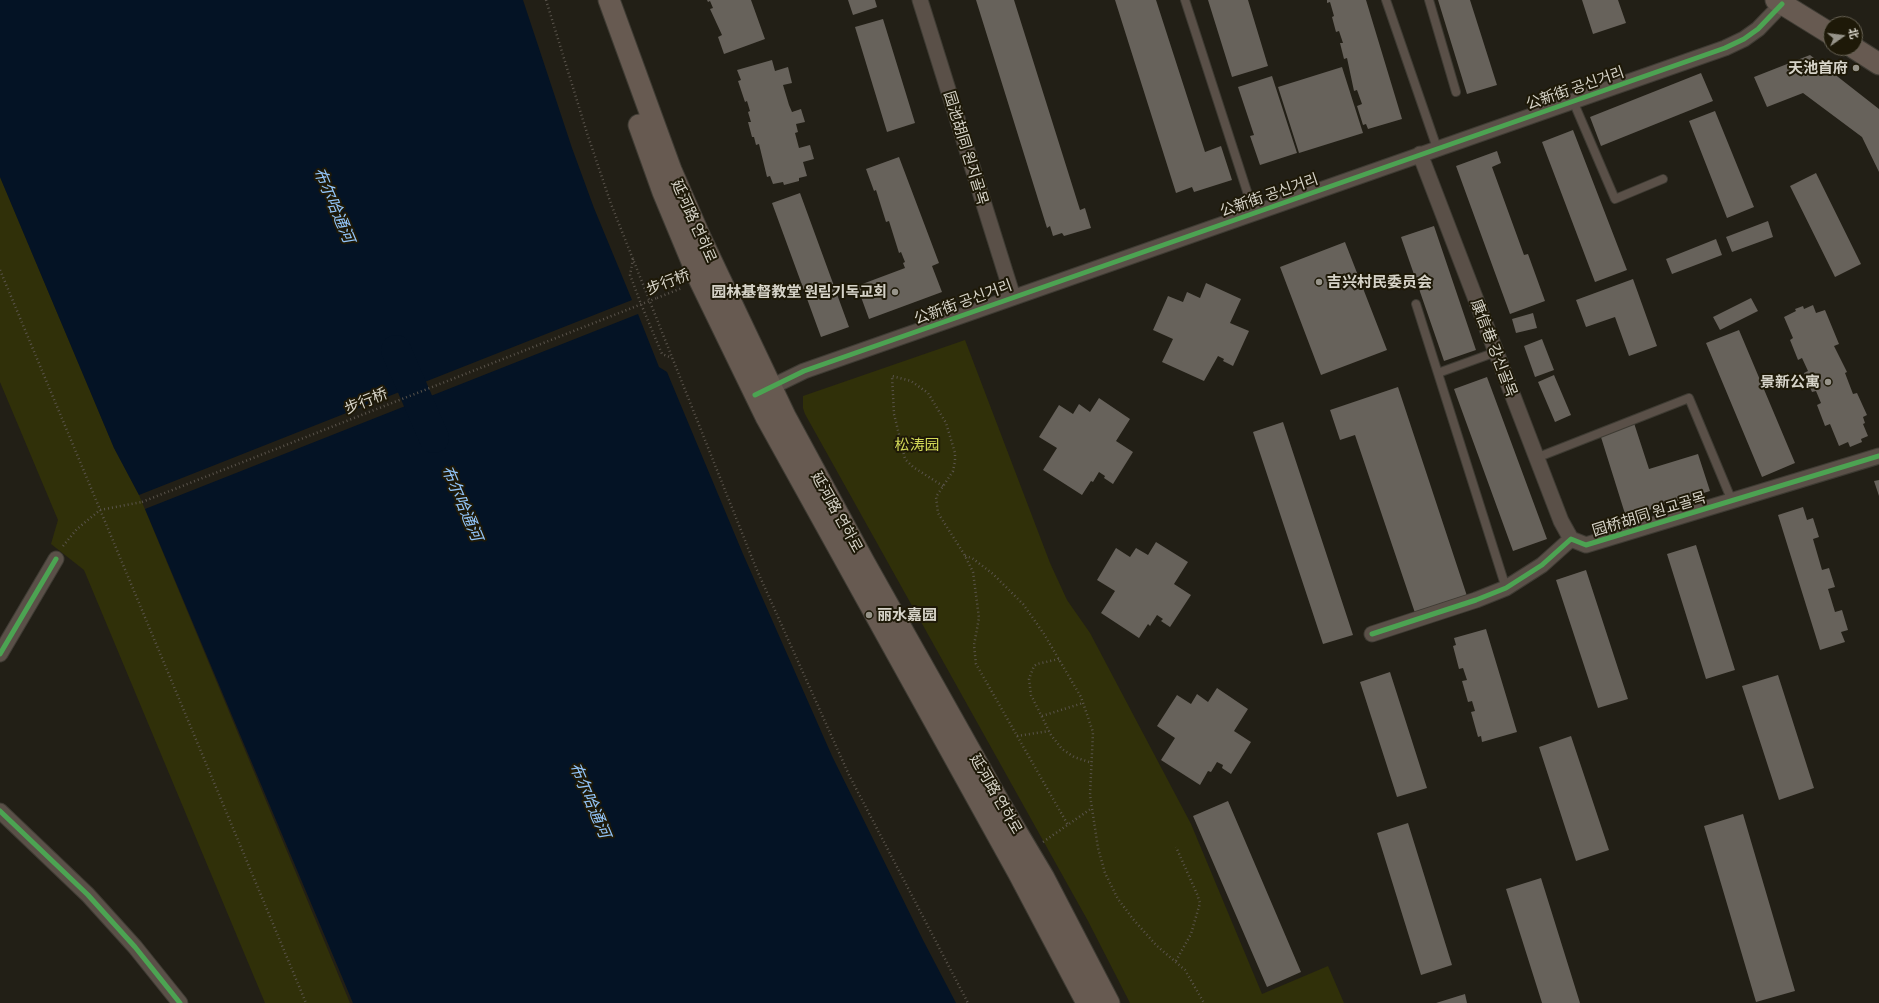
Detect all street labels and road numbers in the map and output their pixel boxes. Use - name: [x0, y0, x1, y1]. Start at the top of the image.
- street label: 公新街 공신거리: [1523, 63, 1627, 113]
- street label: 园池胡同 원지골목: [940, 89, 992, 207]
- street label: 公新街 공신거리: [1217, 170, 1321, 220]
- street label: 延河路 연하로: [668, 177, 720, 265]
- street label: 步行桥: [644, 266, 692, 298]
- street label: 公新街 공신거리: [911, 276, 1015, 328]
- street label: 康信巷 강신골목: [1467, 297, 1521, 399]
- street label: 步行桥: [342, 384, 390, 418]
- street label: 延河路 연하로: [807, 469, 867, 555]
- street label: 园桥胡同 원교골목: [1590, 488, 1708, 540]
- street label: 延河路 연하로: [966, 751, 1026, 837]

